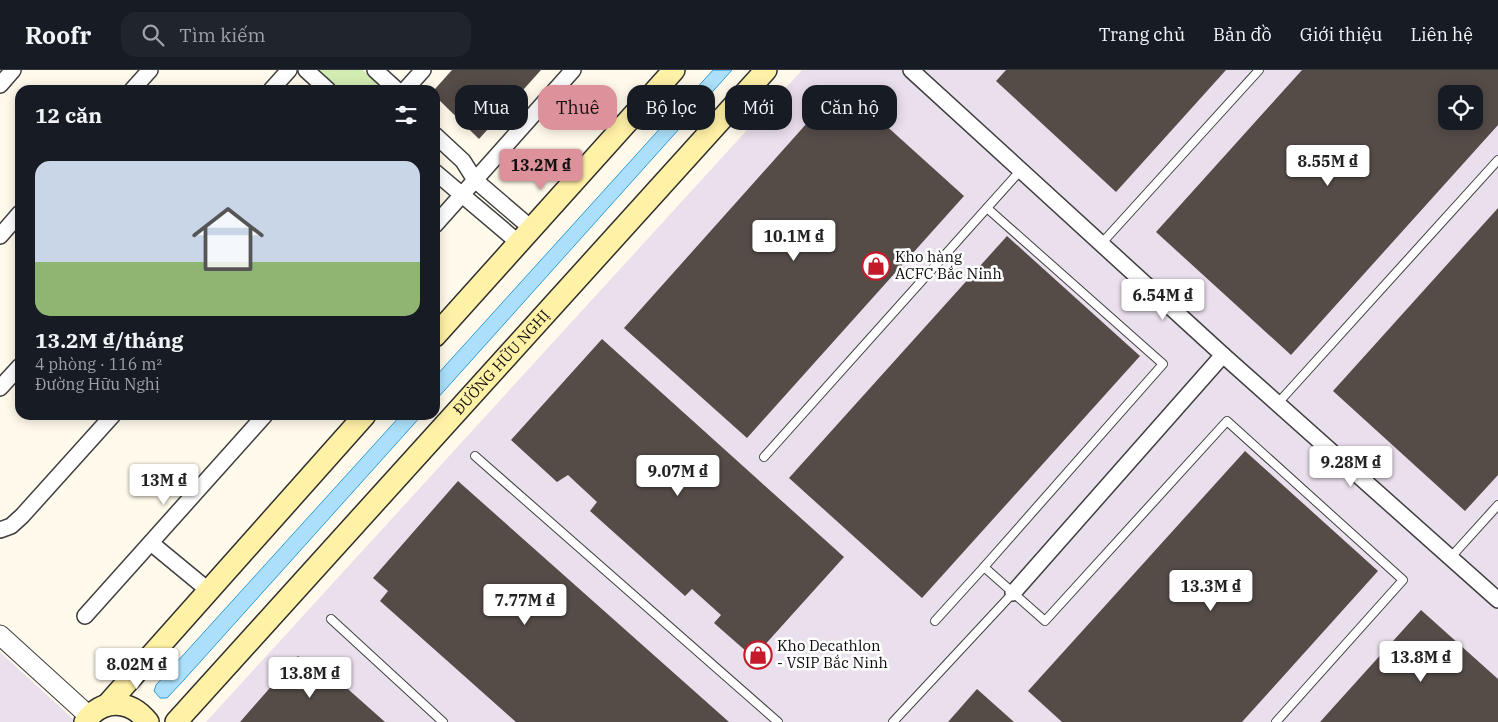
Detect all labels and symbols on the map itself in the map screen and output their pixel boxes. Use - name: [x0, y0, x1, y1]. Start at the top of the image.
- pin: 8.55M ₫: [1282, 144, 1374, 187]
- pin: 13.2M ₫: [495, 148, 587, 191]
- pin: 10.1M ₫: [748, 220, 840, 262]
- place label: Kho hàng ACFC Bắc Ninh: [895, 247, 1002, 283]
- shop icon: Kho hàng ACFC Bắc Ninh: [861, 251, 891, 281]
- pin: 6.54M ₫: [1117, 278, 1209, 321]
- street label: ĐƯỜNG HỮU NGHỊ: [449, 306, 553, 419]
- pin: 9.28M ₫: [1305, 446, 1397, 488]
- pin: 9.07M ₫: [632, 454, 724, 497]
- pin: 13M ₫: [129, 464, 199, 506]
- pin: 13.3M ₫: [1165, 570, 1257, 612]
- pin: 7.77M ₫: [479, 584, 571, 626]
- place label: Kho Decathlon - VSIP Bắc Ninh: [777, 636, 888, 672]
- shop icon: Kho Decathlon - VSIP Bắc Ninh: [743, 640, 773, 670]
- pin: 13.8M ₫: [1375, 640, 1467, 683]
- pin: 8.02M ₫: [91, 648, 183, 690]
- pin: 13.8M ₫: [264, 656, 356, 699]

